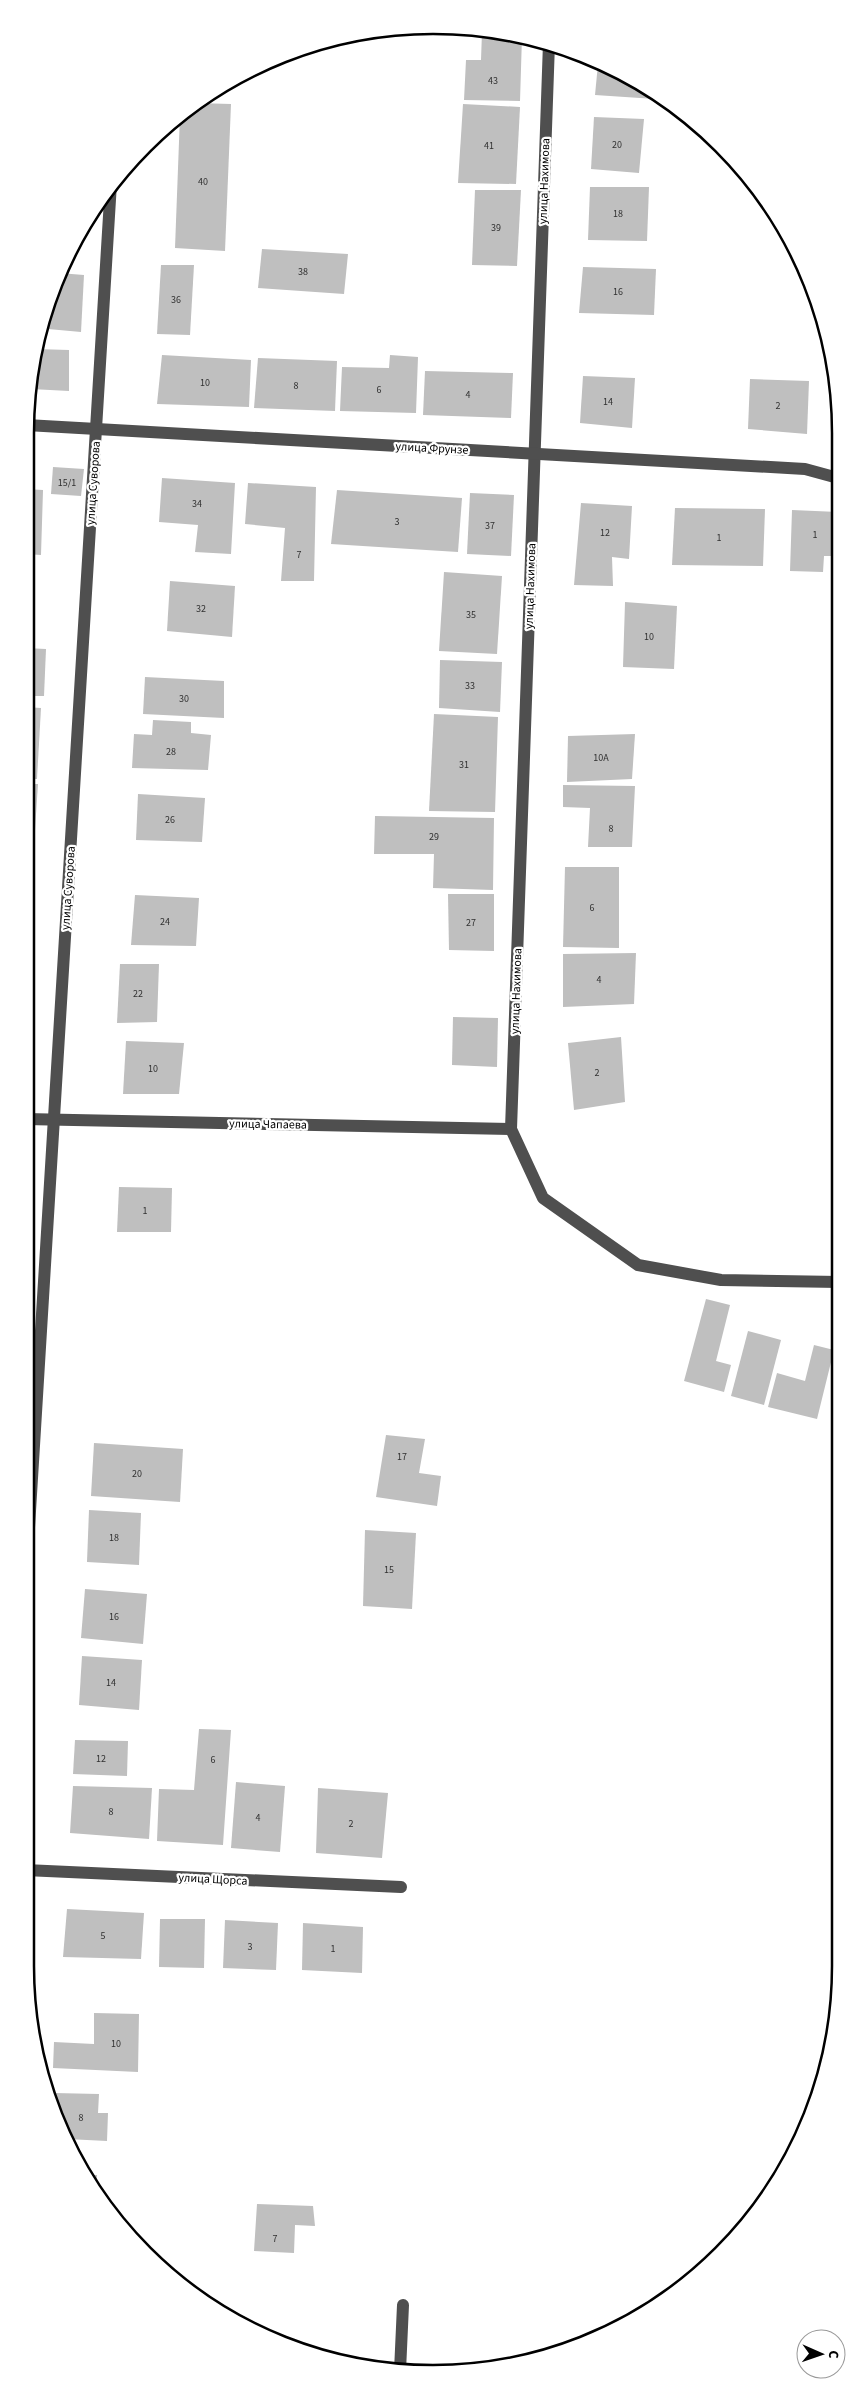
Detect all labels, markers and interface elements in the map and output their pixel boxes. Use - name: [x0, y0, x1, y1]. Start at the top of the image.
- house number: 43: [488, 74, 498, 88]
- street label: улица Нахимова: [535, 138, 554, 224]
- house number: 20: [612, 138, 622, 152]
- house number: 41: [484, 139, 494, 153]
- house number: 40: [198, 175, 208, 189]
- house number: 18: [613, 207, 623, 221]
- house number: 39: [491, 221, 501, 235]
- house number: 38: [298, 265, 308, 279]
- house number: 16: [613, 285, 623, 299]
- house number: 36: [171, 293, 181, 307]
- house number: 10: [200, 376, 210, 390]
- house number: 8: [294, 379, 299, 393]
- house number: 6: [377, 383, 382, 397]
- house number: 4: [466, 388, 471, 402]
- house number: 14: [603, 395, 613, 409]
- house number: 2: [776, 399, 781, 413]
- street label: улица Фрунзе: [395, 438, 469, 459]
- street label: улица Суворова: [82, 441, 105, 526]
- house number: 15/1: [58, 476, 76, 490]
- house number: 34: [192, 497, 202, 511]
- house number: 3: [395, 515, 400, 529]
- house number: 37: [485, 519, 495, 533]
- house number: 12: [600, 526, 610, 540]
- house number: 1: [813, 528, 818, 542]
- house number: 1: [717, 531, 722, 545]
- street label: улица Нахимова: [521, 543, 540, 629]
- house number: 7: [297, 548, 302, 562]
- house number: 32: [196, 602, 206, 616]
- house number: 35: [466, 608, 476, 622]
- house number: 10: [644, 630, 654, 644]
- house number: 33: [465, 679, 475, 693]
- house number: 30: [179, 692, 189, 706]
- house number: 28: [166, 745, 176, 759]
- house number: 10А: [593, 751, 609, 765]
- house number: 31: [459, 758, 469, 772]
- house number: 26: [165, 813, 175, 827]
- house number: 8: [609, 822, 614, 836]
- house number: 29: [429, 830, 439, 844]
- street label: улица Суворова: [57, 846, 80, 931]
- house number: 6: [590, 901, 595, 915]
- house number: 24: [160, 915, 170, 929]
- house number: 27: [466, 916, 476, 930]
- street label: улица Нахимова: [507, 948, 526, 1034]
- house number: 4: [597, 973, 602, 987]
- house number: 22: [133, 987, 143, 1001]
- house number: 10: [148, 1062, 158, 1076]
- house number: 2: [595, 1066, 600, 1080]
- street label: улица Чапаева: [229, 1115, 307, 1134]
- house number: 1: [143, 1204, 148, 1218]
- house number: 17: [397, 1450, 407, 1464]
- house number: 20: [132, 1467, 142, 1481]
- house number: 18: [109, 1531, 119, 1545]
- house number: 15: [384, 1563, 394, 1577]
- house number: 16: [109, 1610, 119, 1624]
- house number: 14: [106, 1676, 116, 1690]
- house number: 12: [96, 1752, 106, 1766]
- house number: 6: [211, 1753, 216, 1767]
- house number: 8: [109, 1805, 114, 1819]
- house number: 4: [256, 1811, 261, 1825]
- house number: 2: [349, 1817, 354, 1831]
- street label: улица Щорса: [178, 1869, 248, 1890]
- house number: 5: [101, 1929, 106, 1943]
- house number: 3: [248, 1940, 253, 1954]
- house number: 1: [331, 1942, 336, 1956]
- house number: 10: [111, 2037, 121, 2051]
- house number: 8: [79, 2111, 84, 2125]
- house number: 7: [273, 2232, 278, 2246]
- north arrow: [796, 2329, 846, 2379]
- text: С: [823, 2350, 843, 2359]

